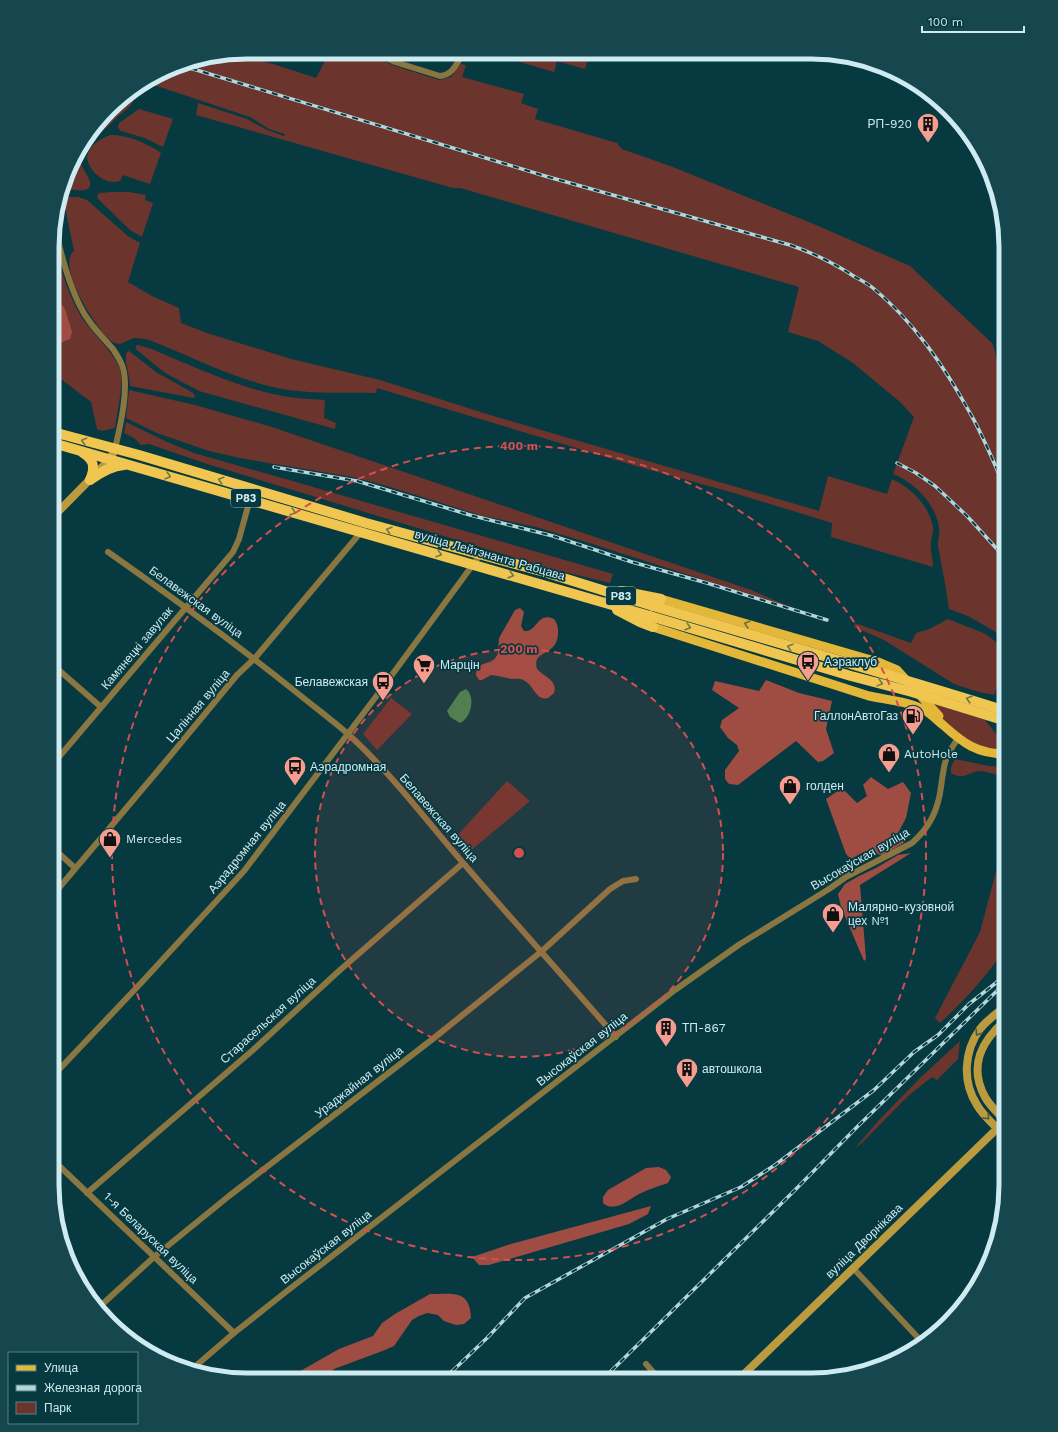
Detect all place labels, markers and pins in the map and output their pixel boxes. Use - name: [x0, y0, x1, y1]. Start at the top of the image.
- building icon: РП-920: [915, 111, 941, 144]
- place label: РП-920: [868, 117, 912, 131]
- bus stop icon: Аэраклуб: [795, 649, 821, 682]
- supermarket icon: Марцін: [411, 652, 437, 685]
- place label: Аэраклуб: [824, 655, 877, 669]
- place label: Марцін: [440, 658, 480, 672]
- bus stop icon: Белавежская: [370, 669, 396, 702]
- place label: Белавежская: [295, 675, 368, 689]
- fuel station icon: ГаллонАвтоГаз: [900, 703, 926, 736]
- place label: ГаллонАвтоГаз: [814, 709, 898, 723]
- shop icon: AutoHole: [876, 741, 902, 774]
- place label: AutoHole: [904, 747, 958, 761]
- bus stop icon: Аэрадромная: [282, 754, 308, 787]
- place label: Аэрадромная: [310, 760, 386, 774]
- shop icon: голден: [777, 773, 803, 806]
- place label: голден: [806, 779, 844, 793]
- shop icon: Mercedes: [97, 826, 123, 859]
- place label: Mercedes: [126, 832, 182, 846]
- centre of rings: [512, 846, 526, 860]
- place label: Малярно-кузовной цех №1: [848, 900, 954, 928]
- shop icon: Малярно-кузовной цех №1: [820, 901, 846, 934]
- building icon: ТП-867: [653, 1015, 679, 1048]
- place label: ТП-867: [682, 1021, 726, 1035]
- building icon: автошкола: [674, 1056, 700, 1089]
- place label: автошкола: [702, 1062, 762, 1076]

